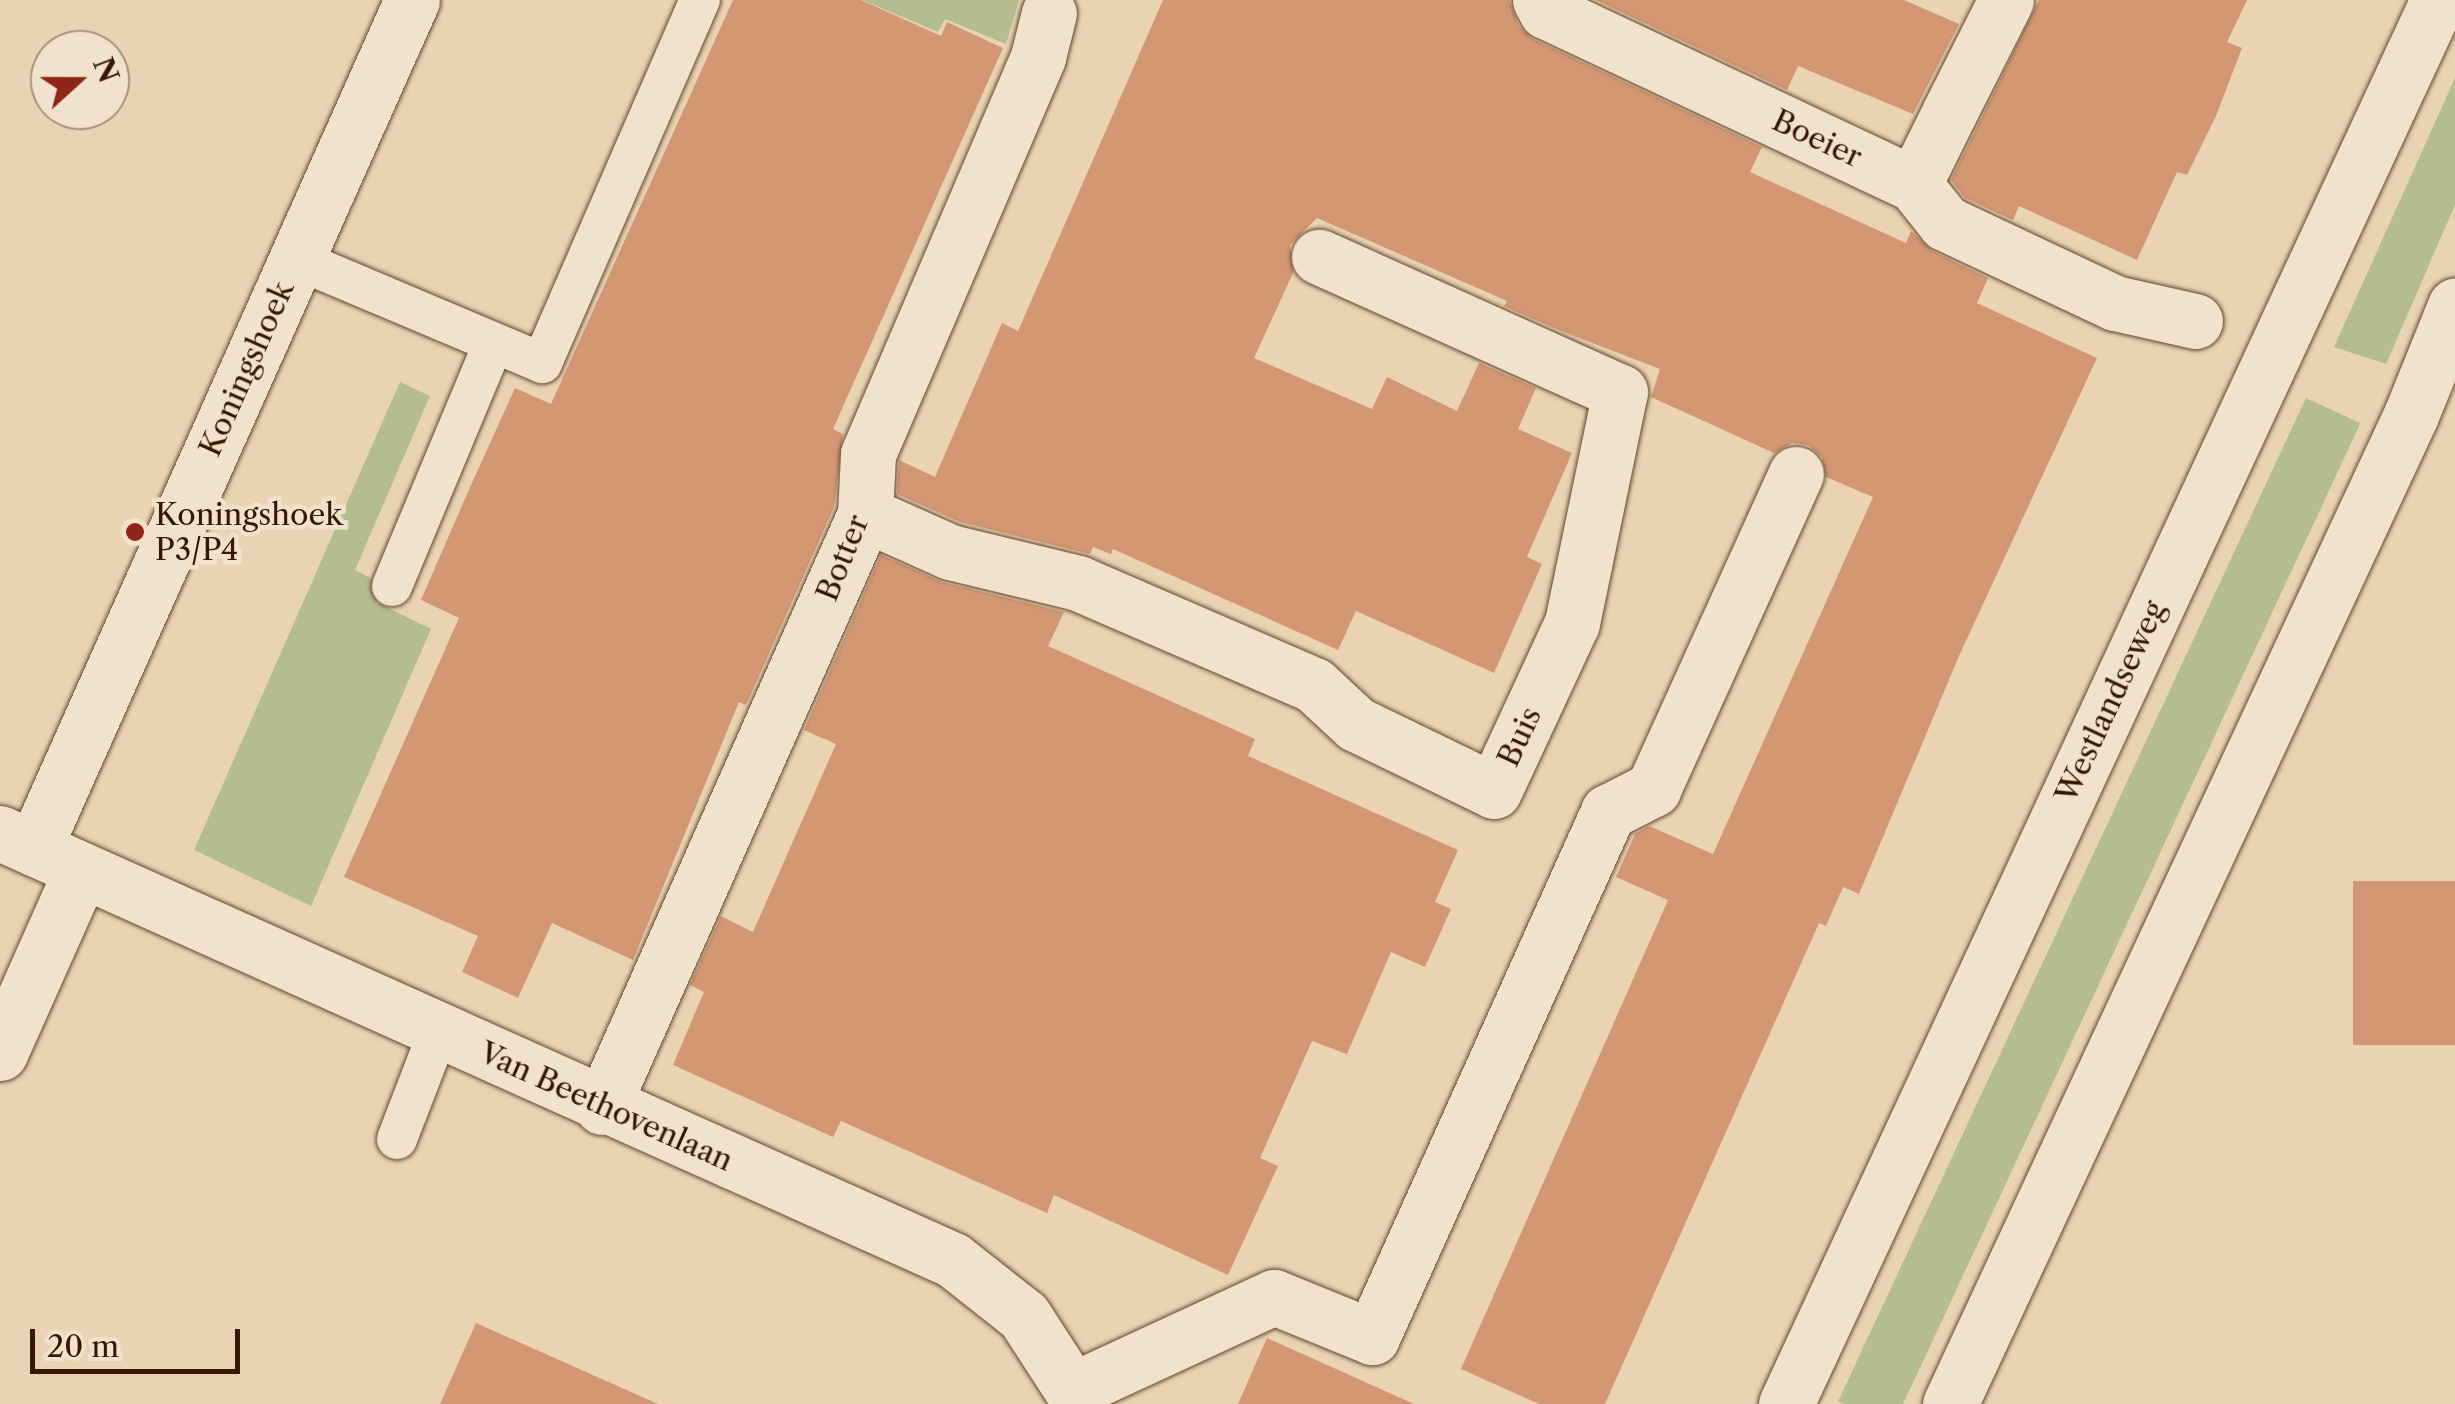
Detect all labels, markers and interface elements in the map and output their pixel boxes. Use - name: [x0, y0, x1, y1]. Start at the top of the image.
- north arrow: [30, 30, 130, 130]
- text: N: [86, 53, 126, 87]
- street label: Boeier: [1766, 103, 1868, 175]
- street label: Koningshoek: [192, 276, 302, 462]
- place label: Koningshoek P3/P4: [155, 497, 343, 568]
- street label: Botter: [809, 510, 877, 606]
- marker: Koningshoek P3/P4: [124, 521, 146, 543]
- street label: Westlandseweg: [2049, 595, 2173, 809]
- street label: Buis: [1491, 701, 1549, 773]
- street label: Van Beethovenlaan: [474, 1035, 738, 1179]
- scale bar: [35, 1309, 245, 1371]
- text: 20 m: [47, 1328, 119, 1365]

